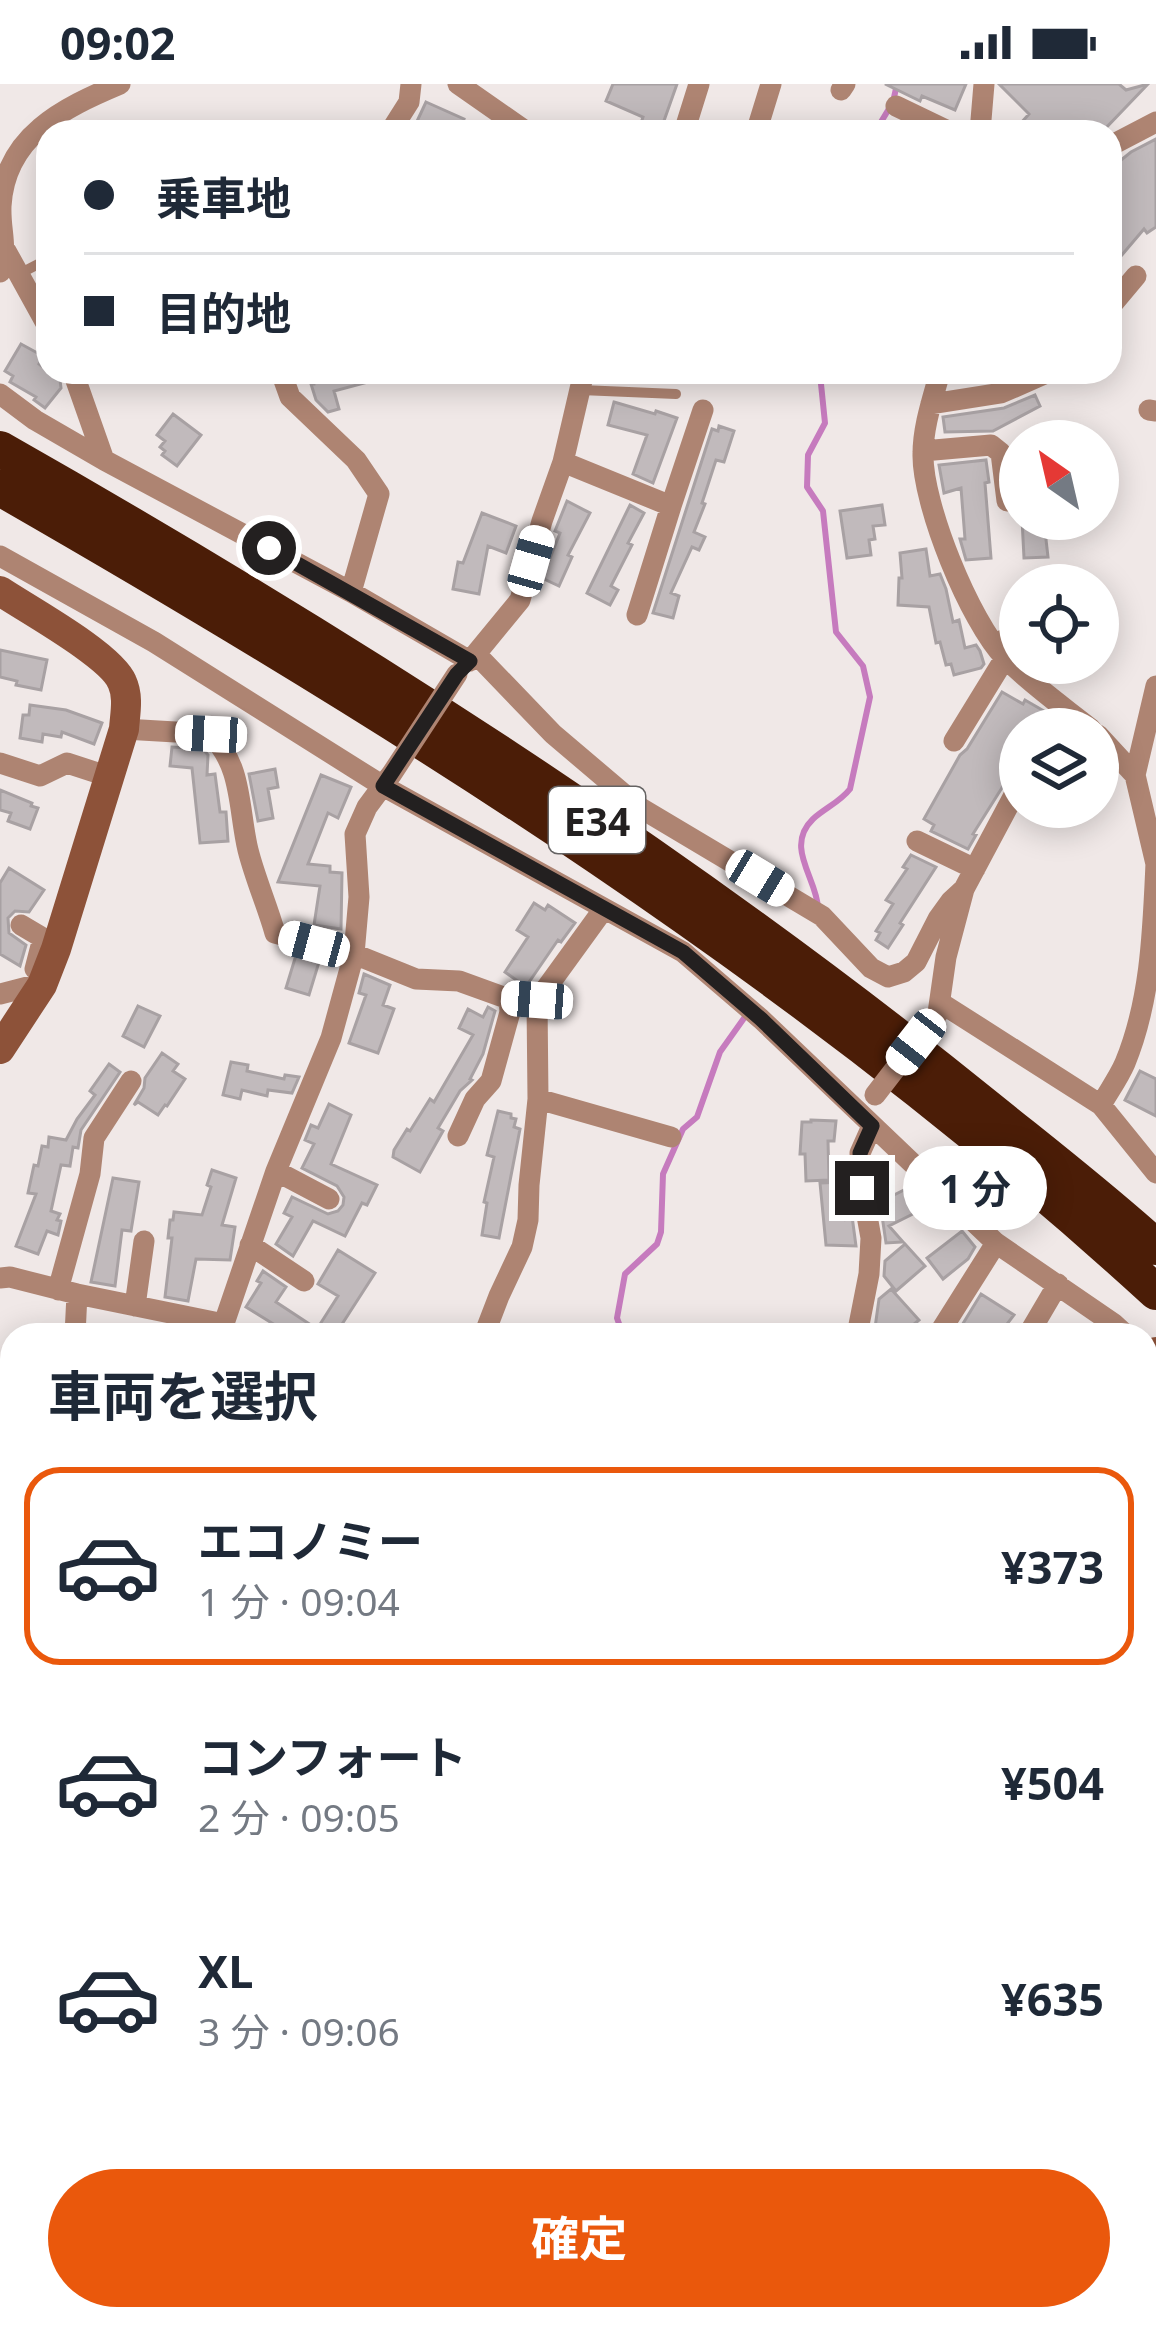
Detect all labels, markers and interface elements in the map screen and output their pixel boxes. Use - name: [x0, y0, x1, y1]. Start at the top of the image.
- text: 09:02: [60, 12, 176, 73]
- text: 乗車地: [156, 167, 291, 228]
- text: 目的地: [156, 282, 291, 343]
- north arrow: [999, 420, 1119, 540]
- map controls: [999, 420, 1119, 828]
- route start: [242, 521, 296, 575]
- car: [504, 521, 558, 601]
- button: locate: [999, 564, 1119, 684]
- button: layers: [999, 708, 1119, 828]
- car: [174, 714, 248, 754]
- road number: E34: [549, 787, 645, 853]
- car: [720, 844, 800, 912]
- car: [275, 917, 353, 971]
- car: [500, 980, 574, 1020]
- car: [880, 1003, 952, 1081]
- callout: 1 分: [904, 1146, 1048, 1230]
- route end: [835, 1161, 889, 1215]
- text: 1 分: [939, 1161, 1011, 1214]
- text: 車両を選択: [48, 1358, 318, 1432]
- text: エコノミー: [198, 1510, 423, 1571]
- icon: car: [54, 1512, 162, 1620]
- text: ¥373: [1001, 1536, 1104, 1597]
- text: 1 分 · 09:04: [198, 1574, 400, 1627]
- text: コンフォート: [198, 1726, 467, 1787]
- icon: car: [54, 1728, 162, 1836]
- text: ¥504: [1001, 1752, 1104, 1813]
- text: 2 分 · 09:05: [198, 1790, 400, 1843]
- text: XL: [198, 1940, 253, 2001]
- icon: car: [54, 1944, 162, 2052]
- text: ¥635: [1001, 1968, 1104, 2029]
- text: 3 分 · 09:06: [198, 2004, 400, 2057]
- button: 確定: [48, 2169, 1110, 2307]

